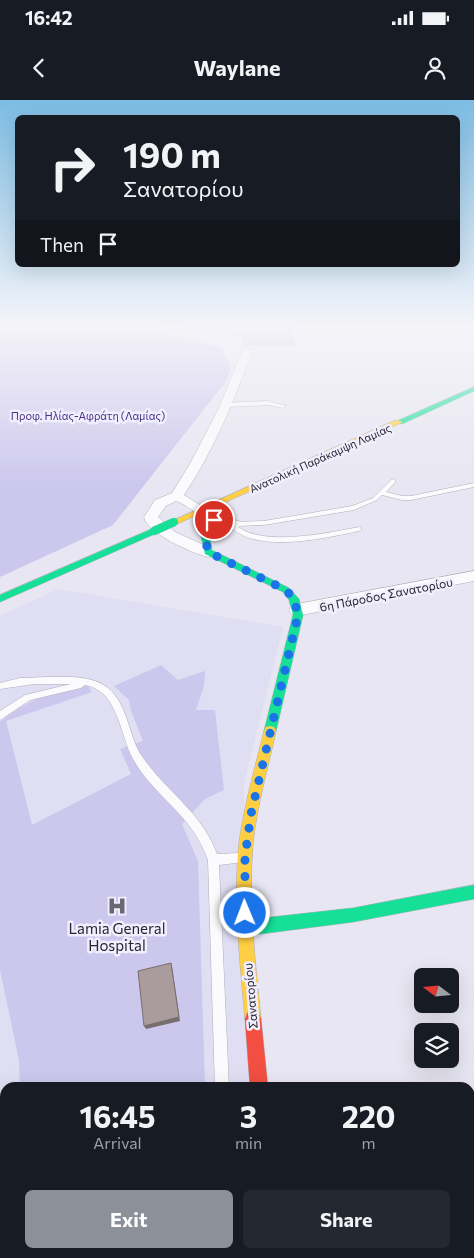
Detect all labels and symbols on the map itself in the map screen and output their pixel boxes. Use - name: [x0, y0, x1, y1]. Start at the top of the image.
- park label: Προφ. Ηλίας-Αφράτη (Λαμίας): [11, 409, 165, 422]
- street label: Ανατολική Παράκαμψη Λαμίας: [247, 421, 393, 495]
- pin: [193, 499, 235, 541]
- street label: 6η Πάροδος Σανατορίου: [318, 574, 454, 614]
- position arrow: [218, 886, 270, 938]
- hospital icon: Lamia General Hospital: [106, 895, 128, 917]
- place label: Lamia General Hospital: [68, 919, 166, 954]
- street label: Σανατορίου: [240, 962, 260, 1029]
- north arrow: [414, 968, 459, 1012]

